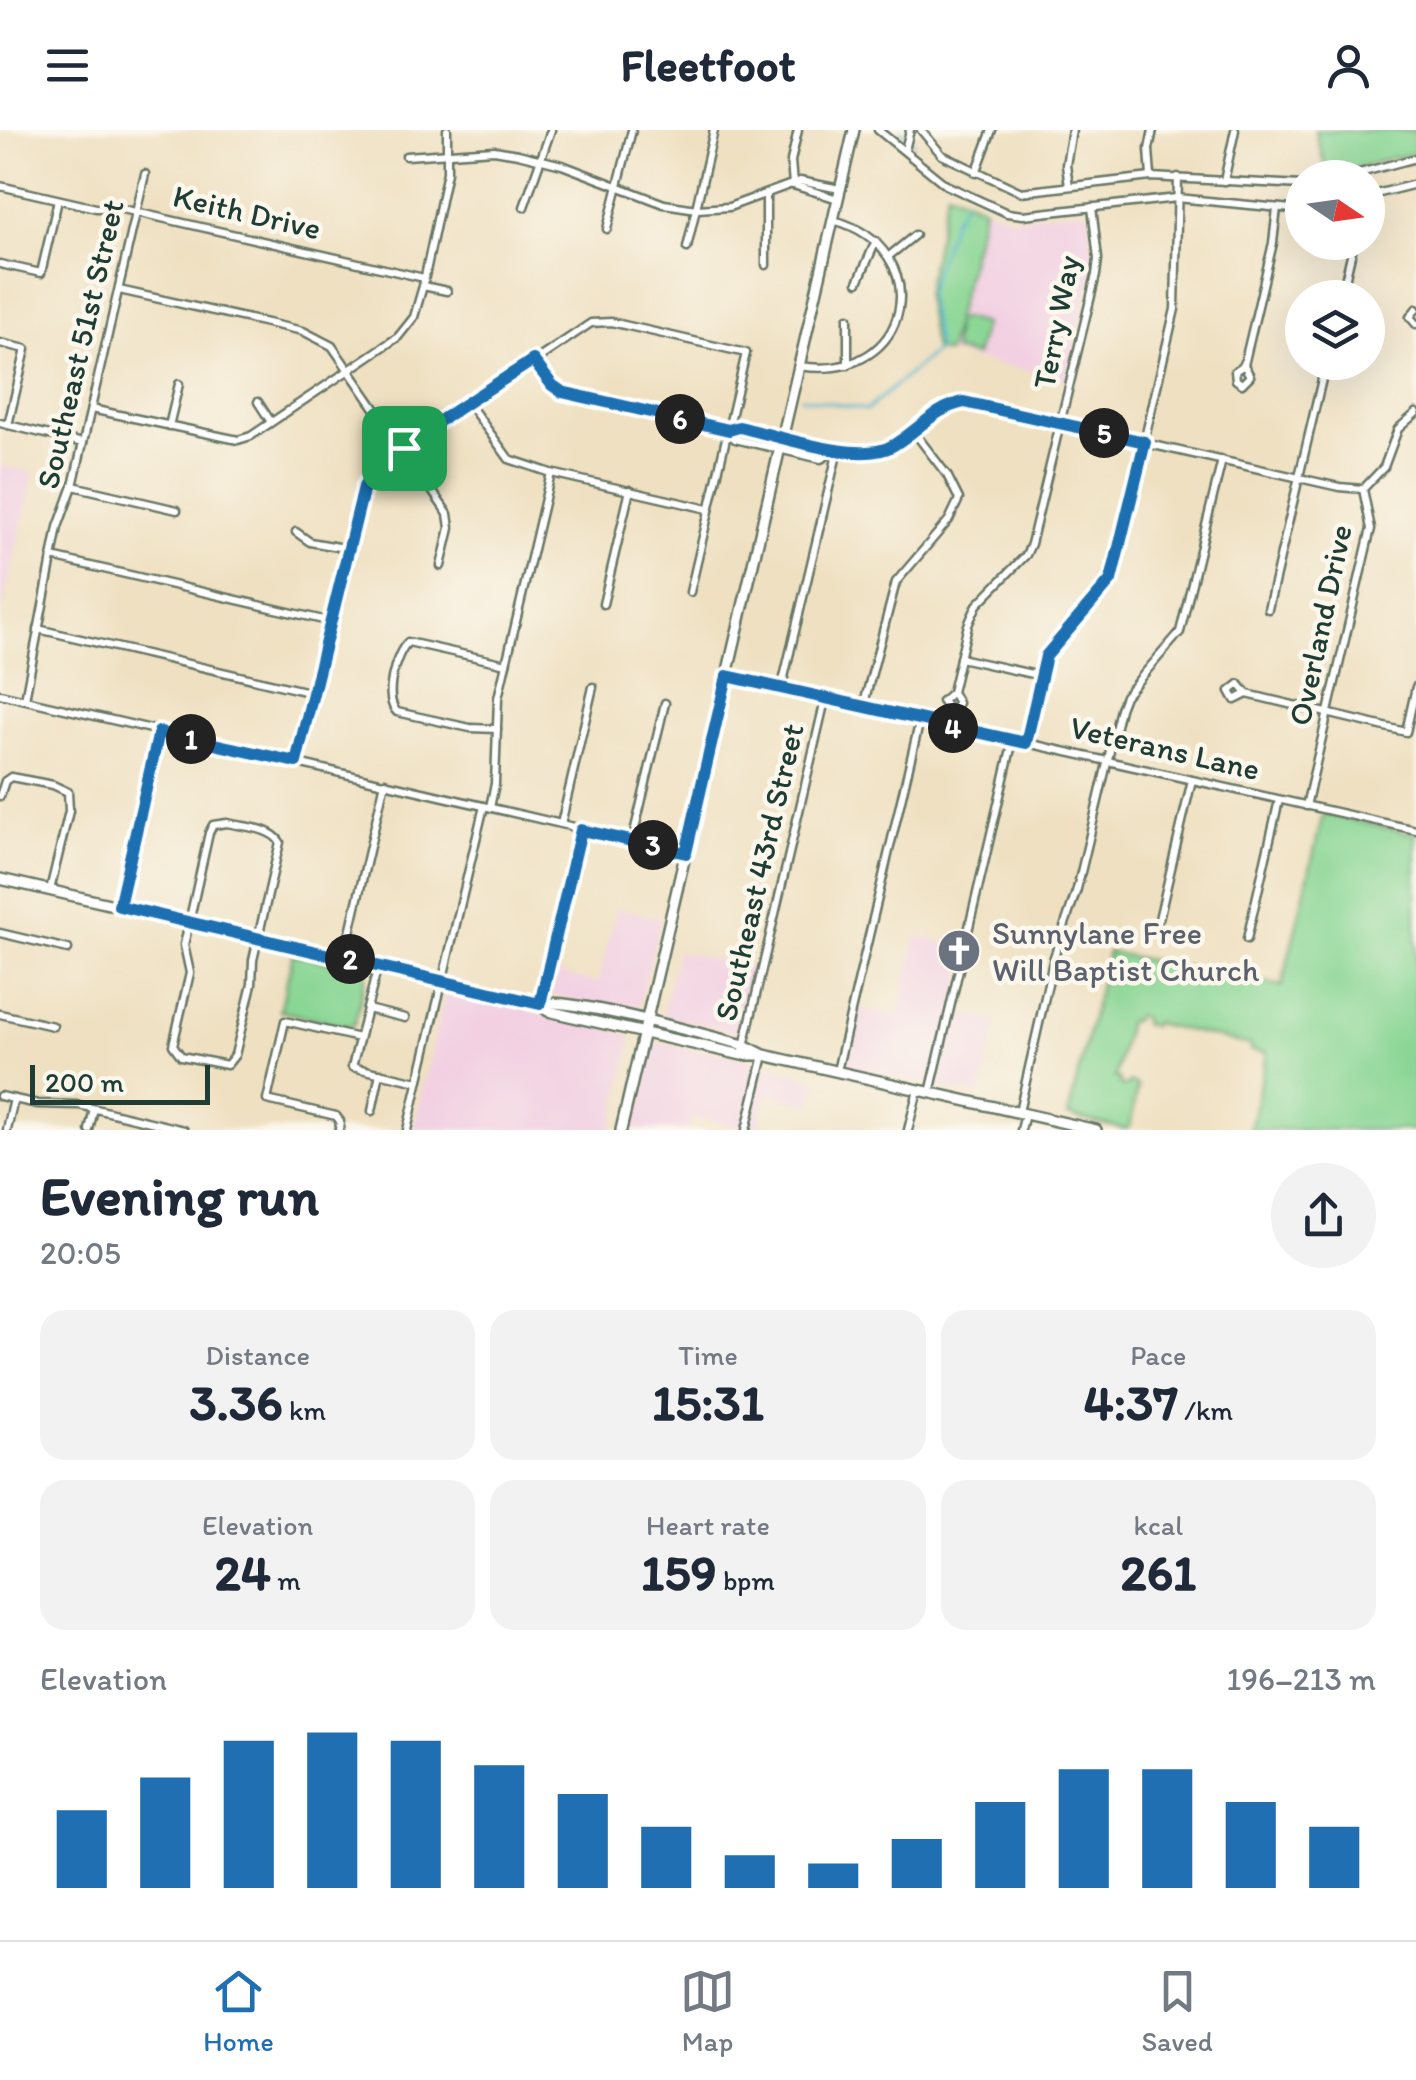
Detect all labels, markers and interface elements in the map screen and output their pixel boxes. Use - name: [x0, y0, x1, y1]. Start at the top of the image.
- icon: menu: [40, 38, 95, 93]
- text: Fleetfoot: [620, 38, 796, 92]
- icon: person: [1321, 38, 1376, 93]
- north arrow: [1285, 160, 1385, 260]
- map controls: [1285, 160, 1385, 380]
- street label: Keith Drive: [169, 177, 325, 247]
- street label: Southeast 51st Street: [28, 196, 132, 492]
- street label: Terry Way: [1024, 252, 1088, 392]
- button: layers: [1285, 280, 1385, 380]
- pin: 6: [655, 394, 705, 444]
- text: 6: [673, 402, 687, 436]
- pin: [362, 406, 447, 491]
- pin: 5: [1079, 408, 1129, 458]
- text: 5: [1097, 416, 1111, 450]
- icon: arrive: [377, 421, 432, 476]
- street label: Overland Drive: [1280, 521, 1360, 729]
- pin: 4: [928, 703, 978, 753]
- street label: Veterans Lane: [1067, 708, 1263, 788]
- text: 4: [945, 711, 961, 745]
- pin: 1: [166, 714, 216, 764]
- street label: Southeast 43rd Street: [706, 720, 812, 1024]
- text: 1: [185, 722, 198, 756]
- pin: 3: [628, 820, 678, 870]
- text: 3: [645, 828, 661, 862]
- place label: Sunnylane Free Will Baptist Church: [992, 914, 1259, 989]
- church icon: Sunnylane Free Will Baptist Church: [936, 928, 982, 974]
- pin: 2: [325, 934, 375, 984]
- text: 2: [343, 942, 357, 976]
- scale bar: [30, 1060, 210, 1104]
- text: 200 m: [45, 1065, 124, 1099]
- text: Evening run: [40, 1163, 319, 1229]
- button: share: [1271, 1163, 1376, 1268]
- text: 20:05: [40, 1234, 121, 1272]
- text: Distance: [205, 1338, 310, 1372]
- text: Time: [678, 1338, 738, 1372]
- text: Pace: [1130, 1338, 1186, 1372]
- text: 3.36: [189, 1372, 283, 1433]
- text: 15:31: [652, 1372, 764, 1433]
- text: 4:37: [1084, 1372, 1178, 1433]
- text: km: [283, 1393, 326, 1427]
- text: /km: [1178, 1393, 1233, 1427]
- text: Elevation: [202, 1508, 313, 1542]
- text: Heart rate: [646, 1508, 770, 1542]
- text: kcal: [1133, 1508, 1183, 1542]
- text: 24: [215, 1542, 271, 1603]
- text: 159: [641, 1542, 717, 1603]
- text: 261: [1120, 1542, 1196, 1603]
- text: m: [271, 1563, 301, 1597]
- text: bpm: [717, 1563, 775, 1597]
- text: Elevation: [40, 1660, 167, 1698]
- text: 196–213 m: [1226, 1660, 1376, 1698]
- tab: Home: [203, 1964, 274, 2058]
- tab: Map: [680, 1964, 735, 2058]
- tab: Saved: [1141, 1964, 1213, 2058]

